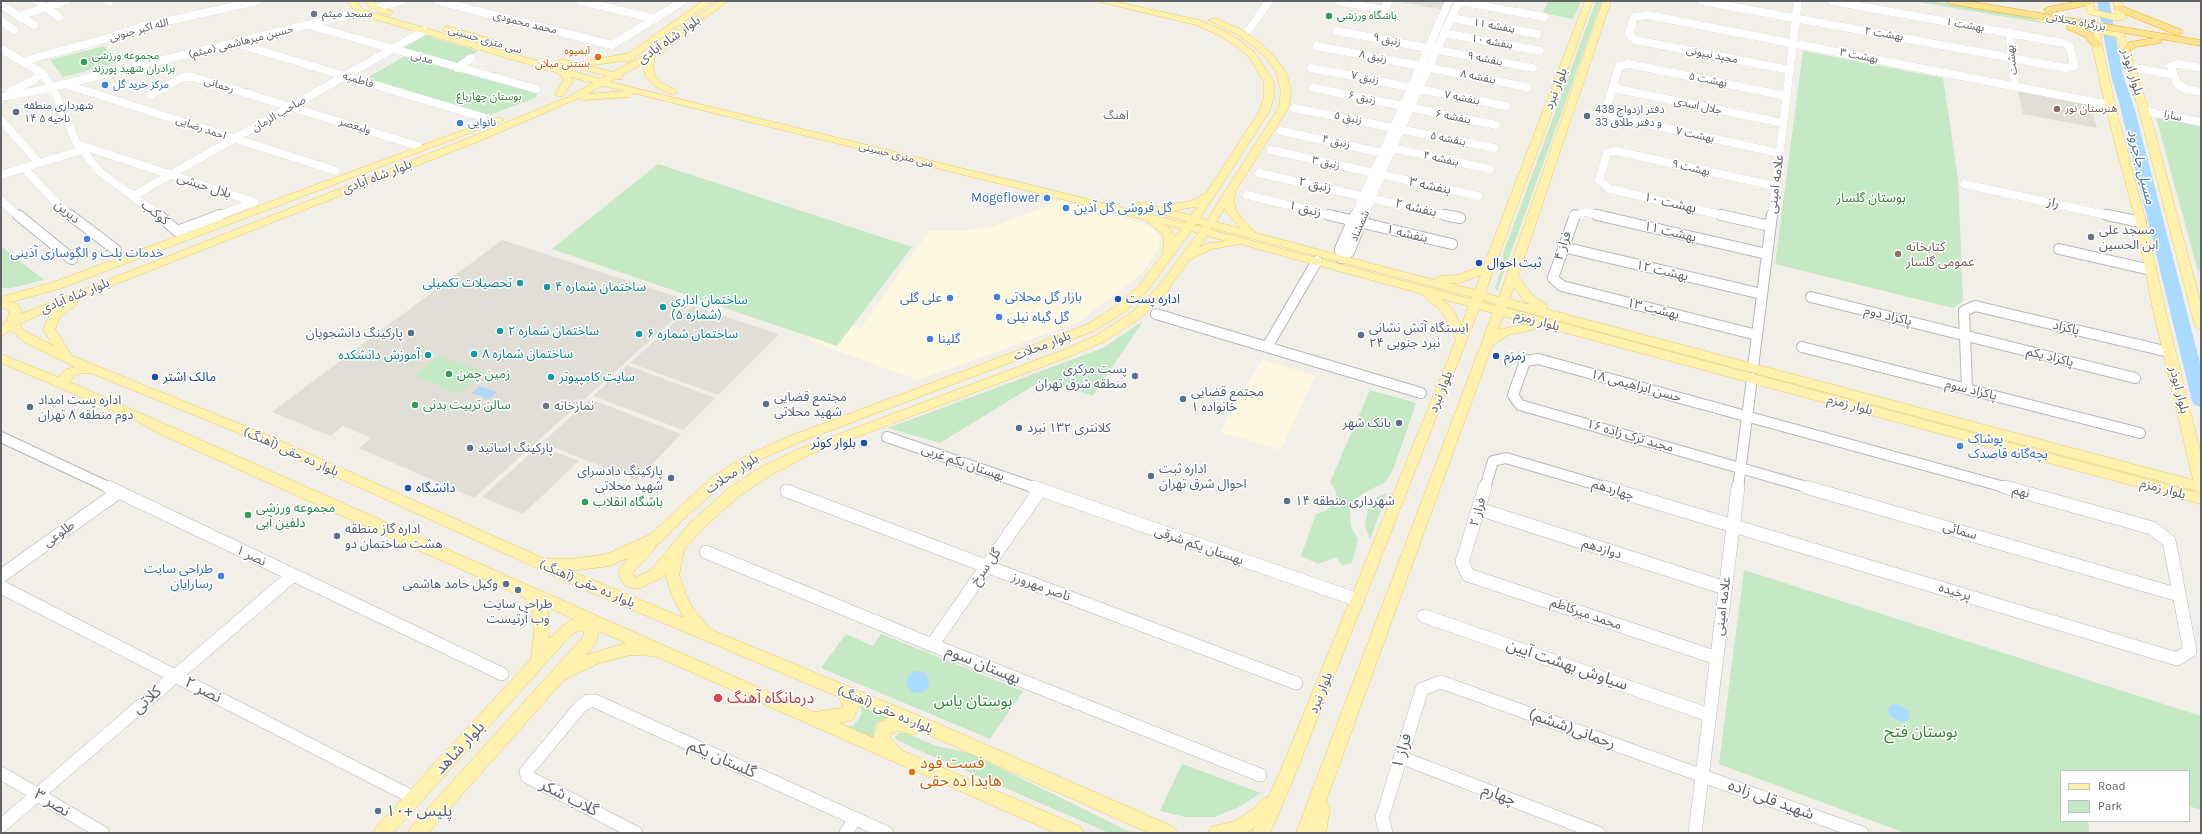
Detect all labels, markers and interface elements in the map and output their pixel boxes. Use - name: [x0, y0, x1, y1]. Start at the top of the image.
- place label: مسجد میثم: [322, 7, 373, 21]
- marker: مسجد میثم: [309, 9, 319, 19]
- street label: محمد محمودی: [492, 9, 558, 37]
- place label: باشگاه ورزشی: [1337, 9, 1397, 23]
- street label: بزرگراه محلاتی: [2045, 10, 2107, 34]
- marker: باشگاه ورزشی: [1324, 11, 1334, 21]
- street label: بلوار شاه آبادی: [635, 13, 703, 67]
- street label: بهشت ۱: [1945, 15, 1985, 35]
- street label: الله اکبر جنوبی: [108, 16, 170, 44]
- street label: بنفشه ۱۱: [1472, 16, 1516, 36]
- street label: حسین میرهاشمی (میثم): [187, 23, 295, 61]
- street label: سی متری حسینی: [446, 23, 524, 57]
- street label: بهشت ۲: [1864, 24, 1904, 44]
- street label: زنبق ۹: [1372, 31, 1402, 49]
- street label: بنفشه ۱۰: [1470, 32, 1514, 52]
- place label: آبمیوه بستنی میلان: [535, 44, 590, 70]
- street label: مجید نبیونی: [1685, 44, 1739, 66]
- street label: بهشت: [2004, 44, 2020, 76]
- street label: بهشت ۳: [1839, 46, 1879, 66]
- street label: بلوار ابوذر: [2117, 47, 2147, 97]
- street label: زنبق ۸: [1358, 48, 1388, 66]
- place label: مجموعه ورزشی برادران شهید پورزند: [92, 49, 175, 75]
- street label: مدنی: [409, 49, 435, 67]
- street label: بنفشه ۹: [1466, 49, 1504, 69]
- marker: آبمیوه بستنی میلان: [593, 52, 603, 62]
- marker: مجموعه ورزشی برادران شهید پورزند: [79, 57, 89, 67]
- street label: بلوار نبرد: [1541, 66, 1571, 112]
- street label: بنفشه ۸: [1459, 67, 1497, 87]
- street label: فاطمیه: [341, 69, 375, 91]
- street label: زنبق ۷: [1350, 69, 1380, 87]
- street label: بهشت ۵: [1688, 70, 1728, 90]
- street label: رحمانی: [202, 74, 236, 96]
- place label: مرکز خرید گل: [113, 78, 169, 92]
- marker: مرکز خرید گل: [100, 80, 110, 90]
- street label: بنفشه ۷: [1443, 88, 1481, 108]
- street label: زنبق ۶: [1347, 89, 1377, 107]
- park label: بوستان چهارباغ: [457, 90, 521, 104]
- street label: صاحب الزمان: [250, 93, 308, 135]
- street label: جلال اسدی: [1673, 94, 1723, 118]
- place label: شهرداری منطقه ۱۴ ناحیه ۵: [24, 99, 93, 125]
- place label: هنرستان نور: [2065, 102, 2117, 116]
- place label: دفتر ازدواج 438 و دفتر طلاق 33: [1595, 103, 1664, 129]
- marker: هنرستان نور: [2052, 104, 2062, 114]
- marker: شهرداری منطقه ۱۴ ناحیه ۵: [11, 107, 21, 117]
- street label: بنفشه ۶: [1434, 107, 1472, 127]
- street label: سارا: [2163, 108, 2183, 124]
- district label: آهنگ: [1103, 109, 1129, 123]
- street label: زنبق ۵: [1333, 109, 1363, 127]
- marker: دفتر ازدواج 438 و دفتر طلاق 33: [1582, 111, 1592, 121]
- street label: احمد رضایی: [174, 113, 228, 143]
- street label: ولیعصر: [338, 115, 372, 137]
- place label: نانوایی: [468, 116, 496, 130]
- marker: نانوایی: [455, 118, 465, 128]
- street label: بهشت ۷: [1675, 125, 1715, 145]
- water label: مسیل جاجرود: [2124, 128, 2158, 206]
- street label: بنفشه ۵: [1429, 129, 1467, 149]
- street label: زنبق ۴: [1321, 133, 1351, 151]
- street label: سی متری حسینی: [857, 139, 935, 171]
- street label: بنفشه ۴: [1422, 149, 1460, 169]
- street label: زنبق ۳: [1311, 153, 1341, 173]
- street label: علامه امینی: [1765, 154, 1787, 214]
- street label: بلوار شاه آبادی: [340, 157, 414, 197]
- street label: بهشت ۹: [1671, 157, 1711, 179]
- street label: بلال حبشی: [175, 170, 233, 202]
- street label: زنبق ۲: [1297, 174, 1333, 196]
- street label: بنفشه ۳: [1408, 174, 1452, 198]
- street label: بهشت ۱۰: [1642, 189, 1698, 217]
- place label: Mogeflower: [971, 190, 1039, 206]
- park label: بوستان گلسار: [1836, 190, 1906, 206]
- marker: Mogeflower: [1042, 193, 1052, 203]
- street label: راز: [2045, 194, 2061, 212]
- street label: بنفشه ۲: [1394, 196, 1438, 220]
- street label: دیرین: [51, 197, 83, 227]
- street label: کوکب: [138, 197, 172, 229]
- street label: زنبق ۱: [1287, 197, 1323, 221]
- place label: گل فروشی گل آذین: [1074, 200, 1172, 216]
- marker: گل فروشی گل آذین: [1061, 203, 1071, 213]
- street label: شمشاد: [1348, 208, 1372, 244]
- street label: بهشت ۱۱: [1642, 218, 1698, 246]
- street label: بنفشه ۱: [1385, 222, 1429, 246]
- place label: مسجد علی ابن الحسین: [2099, 222, 2158, 253]
- street label: فراز ۴: [1551, 230, 1575, 262]
- marker: مسجد علی ابن الحسین: [2086, 232, 2096, 242]
- marker: خدمات پلت و الگوسازی آذینی: [82, 234, 92, 244]
- place label: کتابخانه عمومی گلسار: [1906, 239, 1975, 270]
- place label: خدمات پلت و الگوسازی آذینی: [10, 245, 164, 261]
- marker: کتابخانه عمومی گلسار: [1893, 249, 1903, 259]
- place label: ثبت احوال: [1487, 255, 1542, 271]
- street label: بهشت ۱۲: [1634, 257, 1690, 285]
- marker: ثبت احوال: [1474, 258, 1484, 268]
- street label: بلوار شاه آبادی: [38, 275, 112, 317]
- place label: تحصیلات تکمیلی: [423, 275, 512, 291]
- marker: تحصیلات تکمیلی: [515, 278, 525, 288]
- place label: ساختمان شماره ۴: [555, 279, 646, 295]
- marker: ساختمان شماره ۴: [542, 282, 552, 292]
- place label: بازار گل محلاتی: [1005, 289, 1082, 305]
- place label: علی گلی: [900, 290, 942, 306]
- place label: اداره پست: [1126, 291, 1180, 307]
- place label: ساختمان اداری (شماره ۵): [671, 292, 748, 323]
- marker: بازار گل محلاتی: [992, 292, 1002, 302]
- marker: علی گلی: [945, 293, 955, 303]
- marker: اداره پست: [1113, 294, 1123, 304]
- street label: بهشت ۱۳: [1625, 295, 1681, 323]
- marker: ساختمان اداری (شماره ۵): [658, 302, 668, 312]
- street label: پاکزاد دوم: [1863, 303, 1913, 329]
- street label: بلوار زمزم: [1513, 307, 1561, 335]
- place label: گل گیاه نیلی: [1007, 309, 1069, 325]
- marker: گل گیاه نیلی: [994, 312, 1004, 322]
- street label: پاکزاد: [2051, 317, 2081, 339]
- place label: ایستگاه آتش نشانی ۲۴ نبرد جنوبی: [1369, 320, 1469, 351]
- place label: ساختمان شماره ۲: [508, 323, 599, 339]
- place label: پارکینگ دانشجویان: [306, 325, 403, 341]
- marker: ساختمان شماره ۲: [495, 326, 505, 336]
- place label: ساختمان شماره ۶: [647, 326, 738, 342]
- marker: پارکینگ دانشجویان: [406, 328, 416, 338]
- street label: بلوار محلات: [1011, 328, 1073, 364]
- marker: ساختمان شماره ۶: [634, 329, 644, 339]
- marker: ایستگاه آتش نشانی ۲۴ نبرد جنوبی: [1356, 330, 1366, 340]
- place label: گلينا: [938, 331, 960, 347]
- marker: گلينا: [925, 334, 935, 344]
- street label: پاکزاد یکم: [2025, 344, 2075, 370]
- place label: ساختمان شماره ۸: [482, 346, 573, 362]
- place label: آموزش دانشکده: [338, 347, 420, 363]
- place label: زمزم: [1504, 348, 1526, 364]
- marker: ساختمان شماره ۸: [469, 349, 479, 359]
- marker: آموزش دانشکده: [423, 350, 433, 360]
- marker: زمزم: [1491, 351, 1501, 361]
- place label: پست مرکزی منطقه شرق تهران: [1035, 361, 1127, 392]
- street label: بلوار ابوذر: [2166, 365, 2192, 415]
- place label: زمین چمن: [457, 366, 510, 382]
- street label: حسن ابراهیمی ۱۸: [1589, 366, 1683, 406]
- place label: مالک اشتر: [163, 369, 216, 385]
- marker: زمین چمن: [444, 369, 454, 379]
- place label: سایت کامپیوتر: [559, 369, 635, 385]
- street label: بلوار نبرد: [1426, 369, 1456, 415]
- marker: پست مرکزی منطقه شرق تهران: [1130, 371, 1140, 381]
- marker: مالک اشتر: [150, 372, 160, 382]
- marker: سایت کامپیوتر: [546, 372, 556, 382]
- street label: پاکزاد سوم: [1943, 376, 1999, 404]
- place label: مجتمع قضایی خانواده ۱: [1191, 384, 1264, 415]
- place label: مجتمع قضایی شهید محلاتی: [774, 389, 847, 420]
- street label: بلوار زمزم: [1826, 391, 1874, 419]
- place label: اداره پست امداد دوم منطقه ۸ تهران: [38, 392, 134, 423]
- marker: مجتمع قضایی خانواده ۱: [1178, 394, 1188, 404]
- place label: سالن تربیت بدنی: [423, 397, 511, 413]
- place label: نمازخانه: [554, 398, 594, 414]
- marker: مجتمع قضایی شهید محلاتی: [761, 399, 771, 409]
- marker: سالن تربیت بدنی: [410, 400, 420, 410]
- marker: نمازخانه: [541, 401, 551, 411]
- marker: اداره پست امداد دوم منطقه ۸ تهران: [25, 402, 35, 412]
- place label: بانک شهر: [1343, 415, 1391, 431]
- street label: مجید ترک زاده ۱۶: [1585, 416, 1675, 456]
- marker: بانک شهر: [1394, 418, 1404, 428]
- place label: کلانتری ۱۳۲ نبرد: [1027, 420, 1111, 436]
- marker: کلانتری ۱۳۲ نبرد: [1014, 423, 1024, 433]
- street label: بلوار ده حقی (آهنگ): [241, 424, 341, 480]
- place label: پوشاک بچه‌گانه قاصدک: [1968, 431, 2048, 462]
- place label: بلوار کوثر: [811, 435, 856, 451]
- marker: بلوار کوثر: [859, 438, 869, 448]
- place label: پارکینگ اساتید: [478, 440, 553, 456]
- street label: بهستان یکم غربی: [919, 441, 1007, 485]
- marker: پوشاک بچه‌گانه قاصدک: [1955, 441, 1965, 451]
- marker: پارکینگ اساتید: [465, 443, 475, 453]
- street label: بلوار محلات: [703, 451, 761, 497]
- place label: اداره ثبت احوال شرق تهران: [1159, 461, 1247, 492]
- place label: پارکینگ دادسرای شهید محلاتی: [577, 463, 663, 494]
- marker: اداره ثبت احوال شرق تهران: [1146, 471, 1156, 481]
- marker: پارکینگ دادسرای شهید محلاتی: [666, 473, 676, 483]
- street label: بلوار زمزم: [2139, 475, 2187, 503]
- street label: چهاردهم: [1590, 476, 1636, 504]
- place label: دانشگاه: [416, 480, 455, 496]
- street label: نهم: [2011, 482, 2031, 502]
- marker: دانشگاه: [403, 483, 413, 493]
- place label: شهرداری منطقه ۱۴: [1295, 493, 1395, 509]
- place label: باشگاه انقلاب: [593, 494, 663, 510]
- marker: شهرداری منطقه ۱۴: [1282, 496, 1292, 506]
- street label: فراز ۲: [1466, 496, 1490, 528]
- marker: باشگاه انقلاب: [580, 497, 590, 507]
- place label: مجموعه ورزشی دلفین آبی: [256, 500, 335, 531]
- marker: مجموعه ورزشی دلفین آبی: [243, 510, 253, 520]
- street label: طلوعی: [40, 517, 78, 551]
- street label: سمائی: [1941, 519, 1979, 543]
- place label: اداره گاز منطقه هشت ساختمان دو: [345, 521, 443, 552]
- street label: بهستان یکم شرقی: [1153, 523, 1245, 569]
- marker: اداره گاز منطقه هشت ساختمان دو: [332, 531, 342, 541]
- street label: دوازدهم: [1580, 535, 1624, 563]
- street label: نصر ۱: [233, 542, 269, 570]
- street label: گل سرخ: [968, 545, 1004, 589]
- street label: بلوار ده حقی (آهنگ): [537, 557, 637, 611]
- place label: طراحی سایت رسارایان: [144, 561, 213, 592]
- street label: ناصر مهرورز: [1010, 569, 1072, 605]
- marker: طراحی سایت رسارایان: [216, 571, 226, 581]
- place label: وکیل حامد هاشمی: [403, 576, 498, 592]
- street label: علامه امینی: [1712, 576, 1734, 636]
- marker: وکیل حامد هاشمی: [501, 579, 511, 589]
- street label: پرخیده: [1937, 580, 1973, 604]
- marker: طراحی سایت وب آرتیست: [513, 585, 523, 595]
- street label: محمد میرکاظم: [1548, 595, 1624, 633]
- place label: طراحی سایت وب آرتیست: [483, 596, 553, 627]
- street label: سیاوش بهشت آیین: [1504, 635, 1630, 695]
- street label: بهستان سوم: [943, 641, 1023, 689]
- street label: بلوار نبرد: [1306, 670, 1336, 716]
- street label: نصر ۲: [181, 673, 225, 707]
- street label: کلاتی: [128, 682, 166, 718]
- street label: بلوار ده حقی (آهنگ): [835, 683, 935, 737]
- place label: درمانگاه آهنگ: [727, 688, 814, 708]
- park label: بوستان یاس: [934, 691, 1012, 711]
- marker: درمانگاه آهنگ: [712, 692, 724, 704]
- street label: رحمانی(ششم): [1526, 704, 1618, 754]
- street label: بلوار شاهد: [431, 718, 489, 778]
- park label: بوستان فتح: [1884, 722, 1958, 742]
- street label: فراز ۱: [1388, 731, 1416, 771]
- street label: گلستان یکم: [685, 736, 759, 782]
- place label: فست فود هایدا ده حقی: [920, 753, 1002, 791]
- marker: فست فود هایدا ده حقی: [907, 767, 917, 777]
- legend: [2060, 770, 2190, 822]
- street label: گلاب شکر: [537, 775, 601, 821]
- street label: شهید قلی زاده: [1725, 776, 1817, 824]
- text: Road: [2098, 779, 2126, 793]
- street label: چهارم: [1479, 780, 1519, 810]
- street label: نصر ۳: [30, 785, 74, 821]
- text: Park: [2098, 799, 2122, 813]
- place label: پلیس +۱۰: [386, 801, 452, 821]
- marker: پلیس +۱۰: [373, 806, 383, 816]

